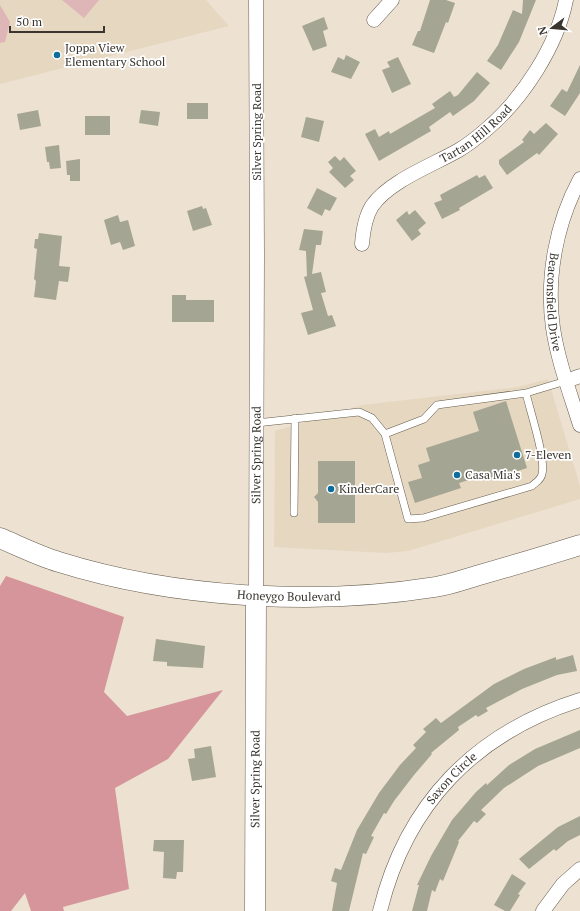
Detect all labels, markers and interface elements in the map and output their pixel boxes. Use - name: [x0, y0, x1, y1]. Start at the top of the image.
- scale bar: [10, 8, 104, 34]
- north arrow: [532, 8, 572, 48]
- text: 50 m: [16, 14, 43, 29]
- text: N: [534, 24, 550, 37]
- place label: Joppa View Elementary School: [65, 40, 166, 69]
- marker: Joppa View Elementary School: [52, 50, 62, 60]
- street label: Silver Spring Road: [249, 83, 264, 181]
- street label: Tartan Hill Road: [437, 101, 515, 166]
- street label: Beaconsfield Drive: [544, 252, 565, 353]
- street label: Silver Spring Road: [248, 406, 264, 504]
- place label: 7-Eleven: [525, 447, 571, 462]
- marker: 7-Eleven: [512, 450, 522, 460]
- place label: Casa Mia's: [465, 467, 521, 482]
- marker: Casa Mia's: [452, 470, 462, 480]
- place label: KinderCare: [339, 481, 399, 496]
- marker: KinderCare: [326, 484, 336, 494]
- street label: Honeygo Boulevard: [237, 587, 341, 604]
- street label: Silver Spring Road: [247, 730, 263, 828]
- street label: Saxon Circle: [423, 749, 480, 807]

